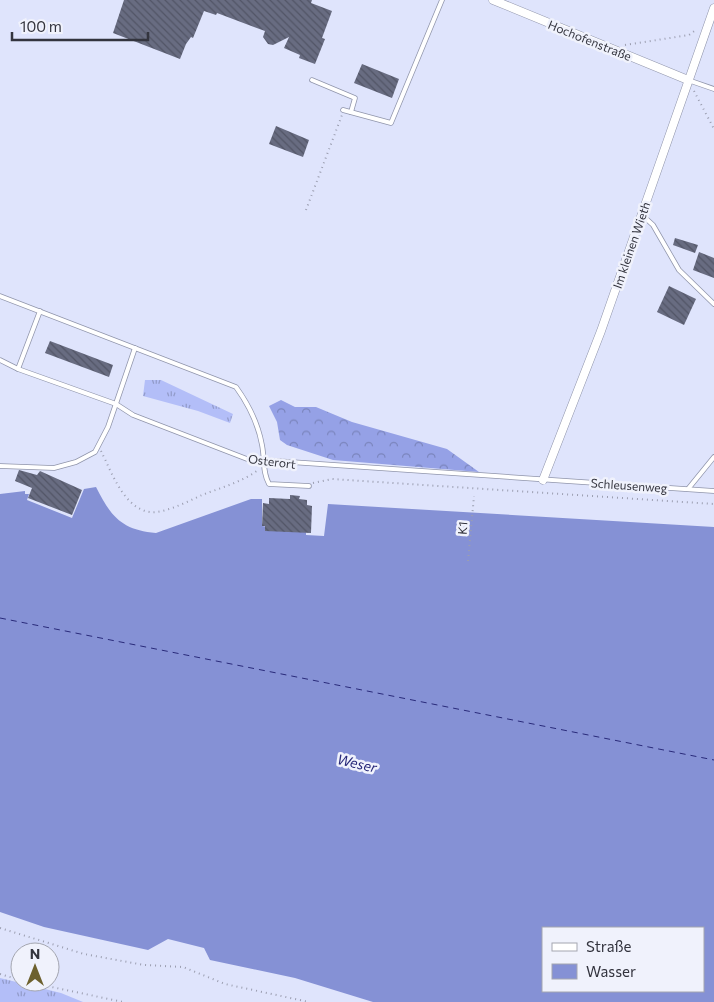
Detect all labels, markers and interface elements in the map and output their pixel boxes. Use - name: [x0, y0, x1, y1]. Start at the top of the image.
- scale bar: [12, 10, 149, 42]
- text: 100 m: [20, 17, 62, 35]
- street label: Hochofenstraße: [546, 17, 634, 63]
- street label: Im kleinen Wieth: [610, 200, 652, 290]
- street label: Osterort: [247, 451, 297, 471]
- street label: Schleusenweg: [590, 475, 668, 495]
- street label: K1: [454, 521, 470, 535]
- water label: Weser: [336, 750, 379, 776]
- legend: [542, 927, 704, 992]
- text: Straße: [586, 937, 632, 955]
- north arrow: [10, 942, 60, 992]
- text: N: [30, 945, 40, 962]
- text: Wasser: [586, 962, 636, 980]

